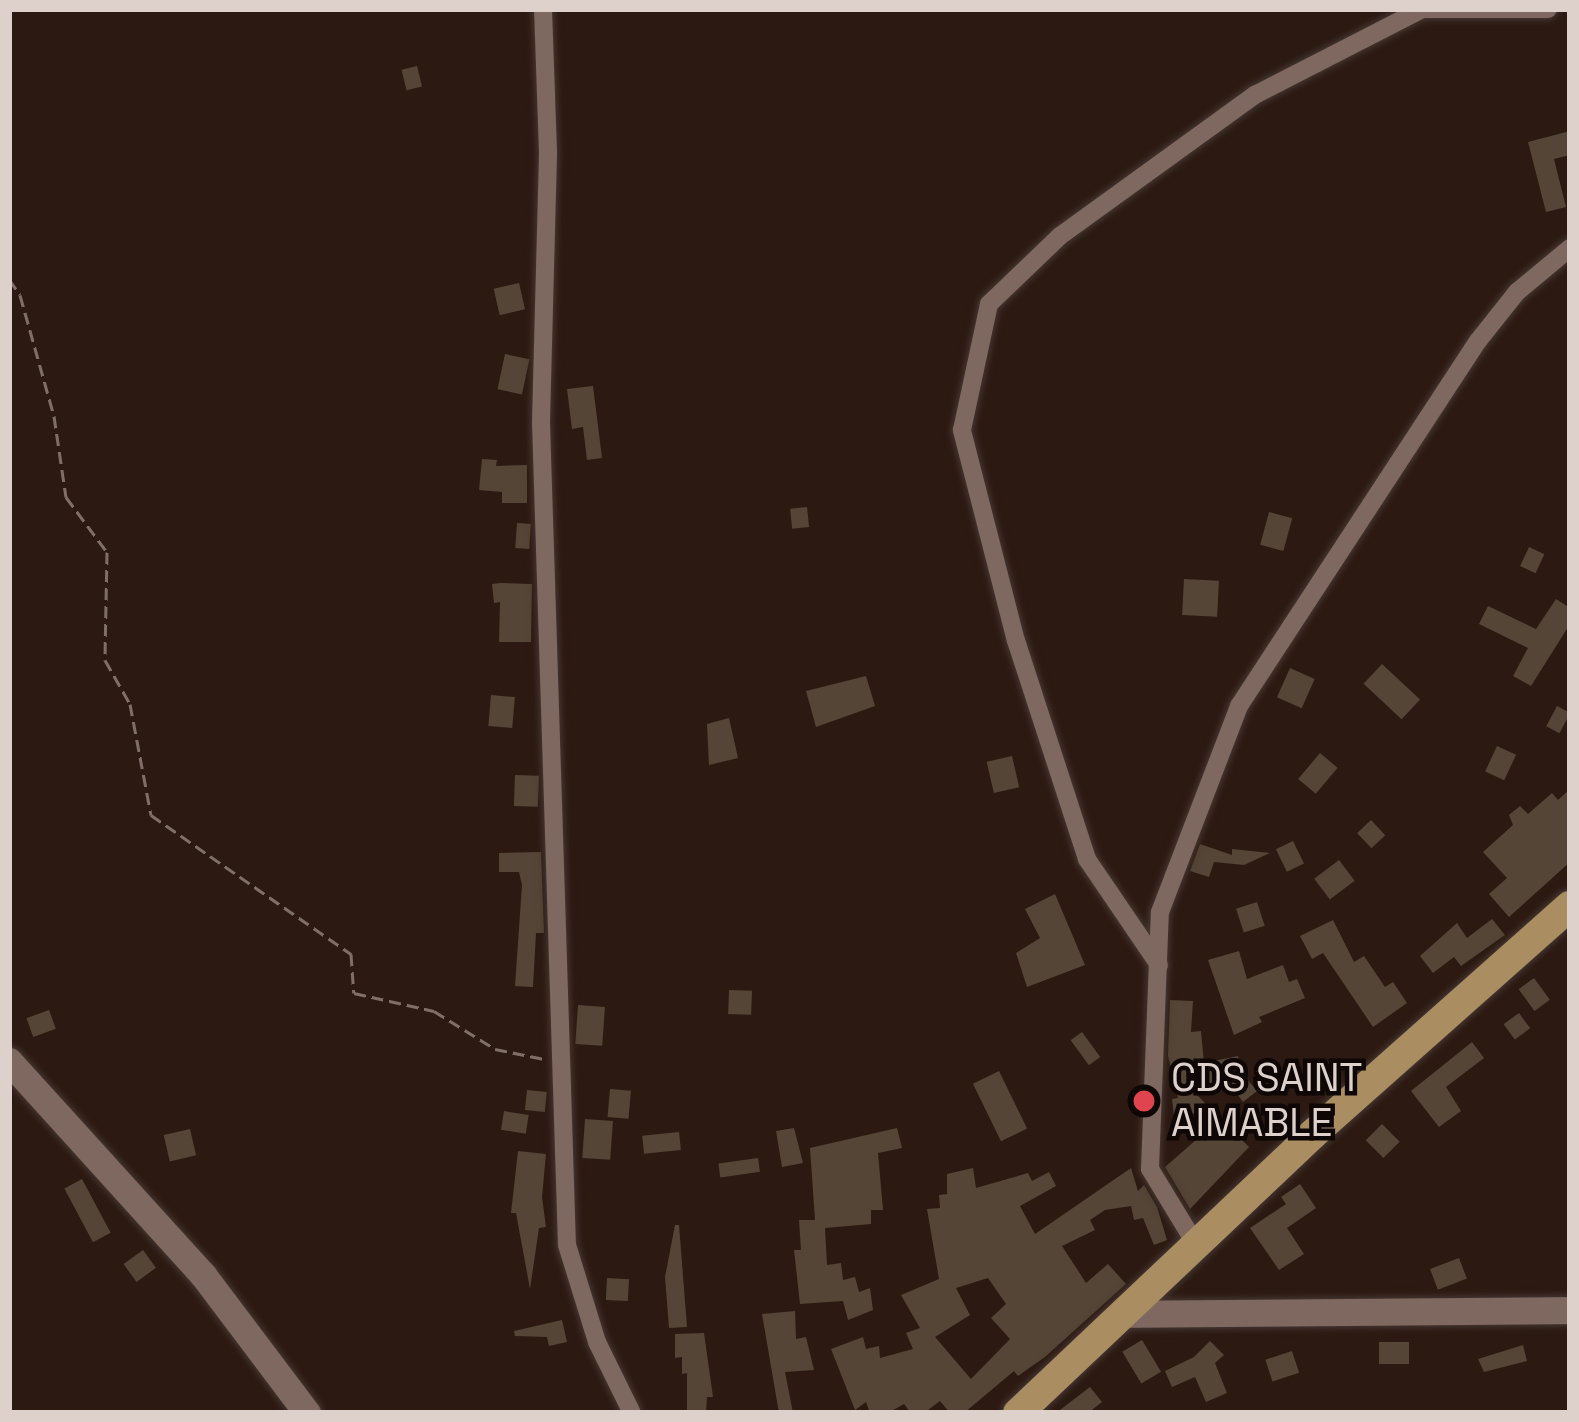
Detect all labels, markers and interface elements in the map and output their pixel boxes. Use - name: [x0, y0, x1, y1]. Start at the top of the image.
- place label: CDS SAINT AIMABLE: [1171, 1056, 1363, 1147]
- marker: CDS SAINT AIMABLE: [1128, 1085, 1160, 1117]

